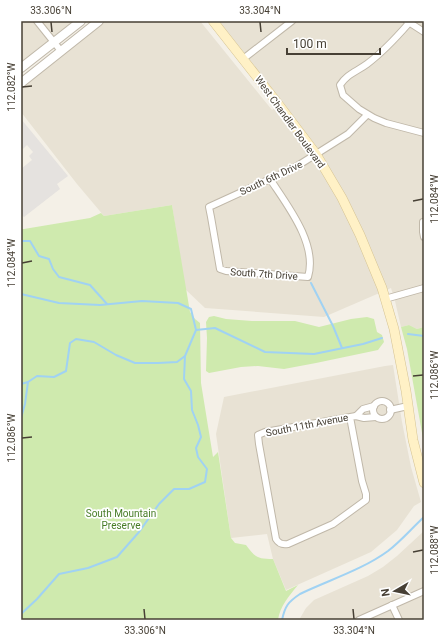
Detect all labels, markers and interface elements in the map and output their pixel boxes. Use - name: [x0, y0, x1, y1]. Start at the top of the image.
- text: 33.306°N: [30, 5, 72, 16]
- text: 33.304°N: [239, 5, 281, 16]
- scale bar: [287, 30, 380, 56]
- text: 100 m: [293, 37, 327, 51]
- text: 112.082°W: [6, 62, 17, 111]
- street label: West Chandler Boulevard: [253, 74, 327, 170]
- street label: South 6th Drive: [238, 159, 304, 197]
- text: 112.084°W: [429, 174, 440, 223]
- text: 112.084°W: [6, 238, 17, 287]
- street label: South 7th Drive: [230, 266, 298, 282]
- text: 112.086°W: [429, 350, 440, 399]
- street label: South 11th Avenue: [265, 412, 349, 438]
- text: 112.086°W: [6, 413, 17, 462]
- park label: South Mountain Preserve: [86, 508, 156, 531]
- text: 112.088°W: [429, 525, 440, 574]
- north arrow: [375, 571, 415, 611]
- text: N: [379, 587, 393, 597]
- text: 33.306°N: [124, 625, 166, 636]
- text: 33.304°N: [333, 625, 375, 636]

